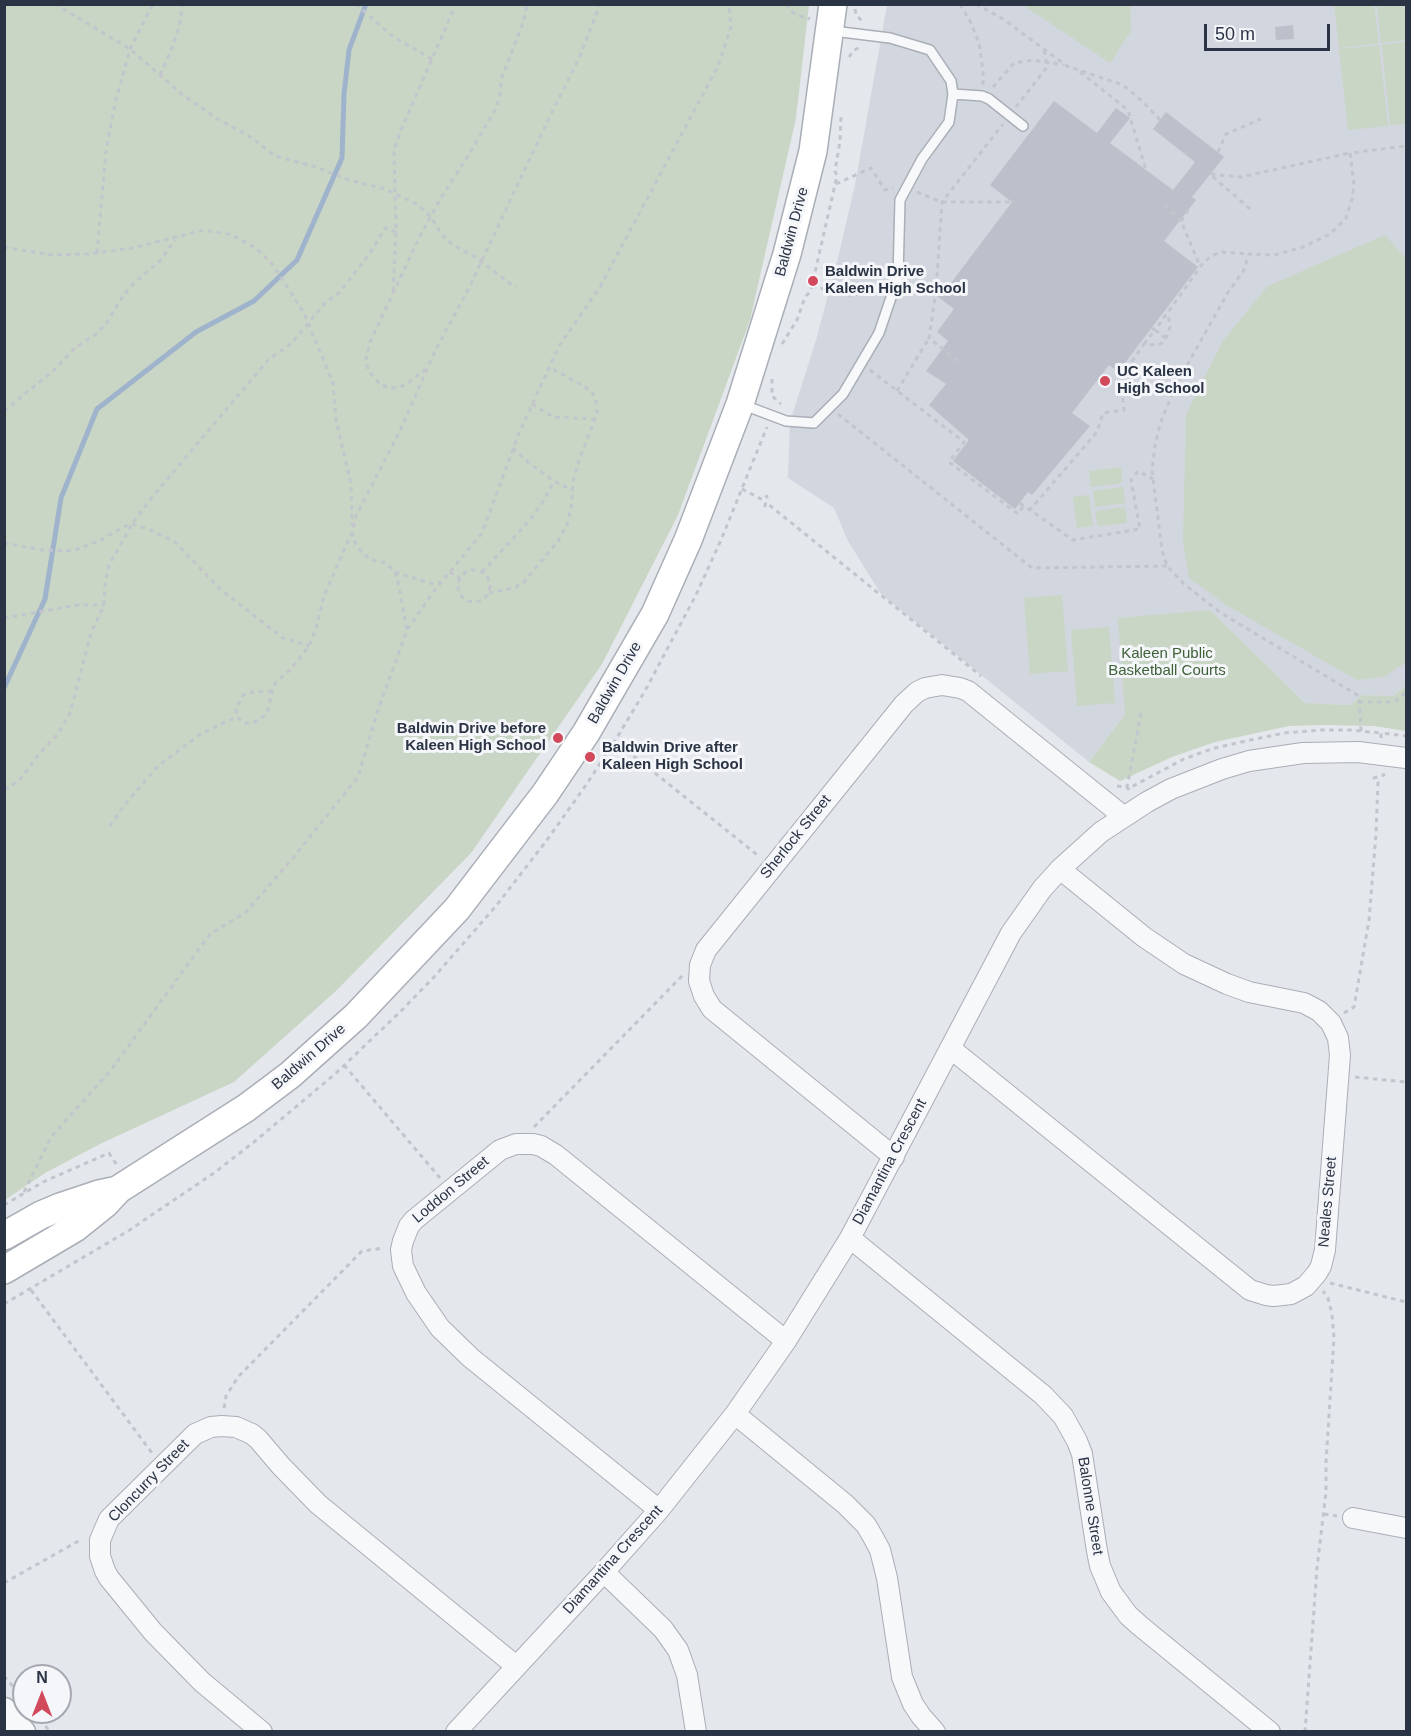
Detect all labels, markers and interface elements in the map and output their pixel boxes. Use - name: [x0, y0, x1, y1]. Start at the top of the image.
- scale bar: [1207, 12, 1333, 50]
- text: 50 m: [1215, 24, 1255, 44]
- street label: Baldwin Drive: [771, 185, 813, 279]
- place label: Baldwin Drive Kaleen High School: [825, 263, 966, 298]
- marker: Baldwin Drive Kaleen High School: [806, 274, 820, 288]
- place label: UC Kaleen High School: [1117, 363, 1204, 398]
- marker: UC Kaleen High School: [1098, 374, 1112, 388]
- street label: Baldwin Drive: [584, 639, 646, 727]
- park label: Kaleen Public Basketball Courts: [1108, 645, 1226, 680]
- place label: Baldwin Drive before Kaleen High School: [397, 720, 546, 755]
- marker: Baldwin Drive before Kaleen High School: [551, 731, 565, 745]
- place label: Baldwin Drive after Kaleen High School: [602, 739, 743, 774]
- marker: Baldwin Drive after Kaleen High School: [583, 750, 597, 764]
- street label: Sherlock Street: [757, 791, 835, 883]
- street label: Baldwin Drive: [268, 1020, 350, 1094]
- street label: Diamantina Crescent: [849, 1096, 931, 1228]
- street label: Loddon Street: [409, 1153, 493, 1227]
- street label: Neales Street: [1315, 1156, 1341, 1248]
- street label: Cloncurry Street: [105, 1436, 193, 1526]
- street label: Balonne Street: [1073, 1456, 1107, 1556]
- street label: Diamantina Crescent: [559, 1502, 667, 1618]
- north arrow: [12, 1664, 72, 1724]
- text: N: [36, 1669, 48, 1686]

